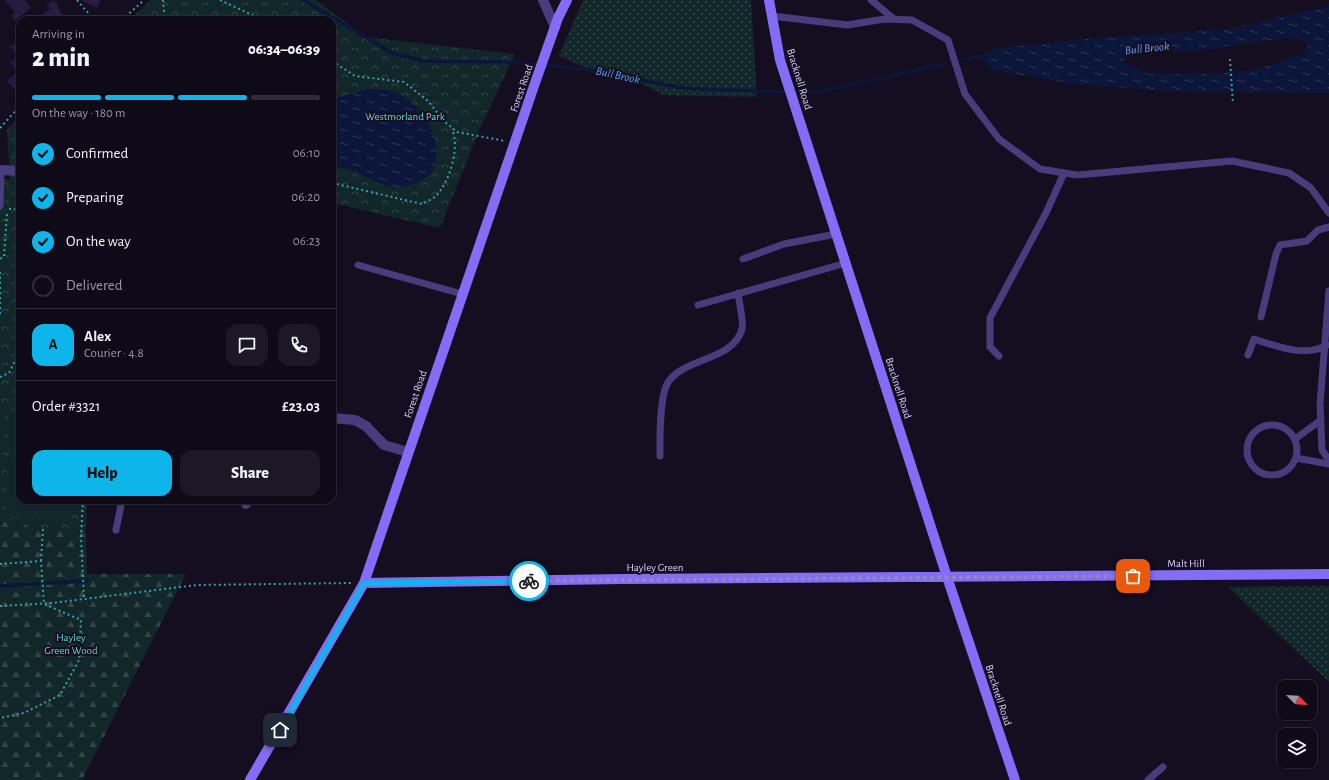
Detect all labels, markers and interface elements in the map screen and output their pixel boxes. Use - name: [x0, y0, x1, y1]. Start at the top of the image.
- text: Arriving in: [32, 28, 85, 41]
- water label: Bull Brook: [1124, 40, 1170, 56]
- text: 06:34–06:39: [248, 42, 320, 57]
- text: 2 min: [32, 45, 90, 71]
- street label: Bracknell Road: [785, 47, 814, 111]
- street label: Forest Road: [508, 63, 535, 113]
- water label: Bull Brook: [595, 64, 642, 86]
- text: On the way · 180 m: [32, 107, 125, 120]
- park label: Westmorland Park: [365, 111, 445, 122]
- icon: check: [32, 143, 54, 165]
- text: Confirmed: [66, 146, 128, 161]
- text: 06:10: [293, 147, 320, 160]
- icon: check: [32, 187, 54, 209]
- text: Preparing: [66, 190, 123, 205]
- text: 06:20: [291, 191, 320, 204]
- icon: check: [32, 231, 54, 253]
- text: On the way: [66, 234, 131, 249]
- text: 06:23: [293, 235, 320, 248]
- text: Delivered: [66, 278, 123, 293]
- button: chat: [226, 324, 268, 366]
- button: phone: [278, 324, 320, 366]
- text: Alex: [84, 329, 111, 344]
- text: A: [48, 337, 58, 352]
- text: Courier · 4.8: [84, 347, 144, 360]
- street label: Bracknell Road: [883, 356, 914, 420]
- street label: Forest Road: [402, 369, 429, 419]
- text: Order #3321: [32, 399, 100, 414]
- text: £23.03: [282, 399, 320, 414]
- button: Help: [32, 450, 172, 496]
- button: Share: [180, 450, 320, 496]
- street label: Malt Hill: [1167, 558, 1205, 569]
- pin: [1116, 559, 1150, 593]
- courier: [509, 561, 549, 601]
- street label: Hayley Green: [627, 562, 683, 573]
- icon: bag: [1122, 565, 1144, 587]
- icon: bike: [518, 570, 540, 592]
- park label: Hayley Green Wood: [44, 632, 98, 656]
- street label: Bracknell Road: [983, 663, 1014, 727]
- north arrow: [1277, 680, 1317, 720]
- map controls: [1277, 680, 1317, 768]
- pin: [263, 713, 297, 747]
- icon: home: [269, 719, 291, 741]
- button: layers: [1277, 728, 1317, 768]

